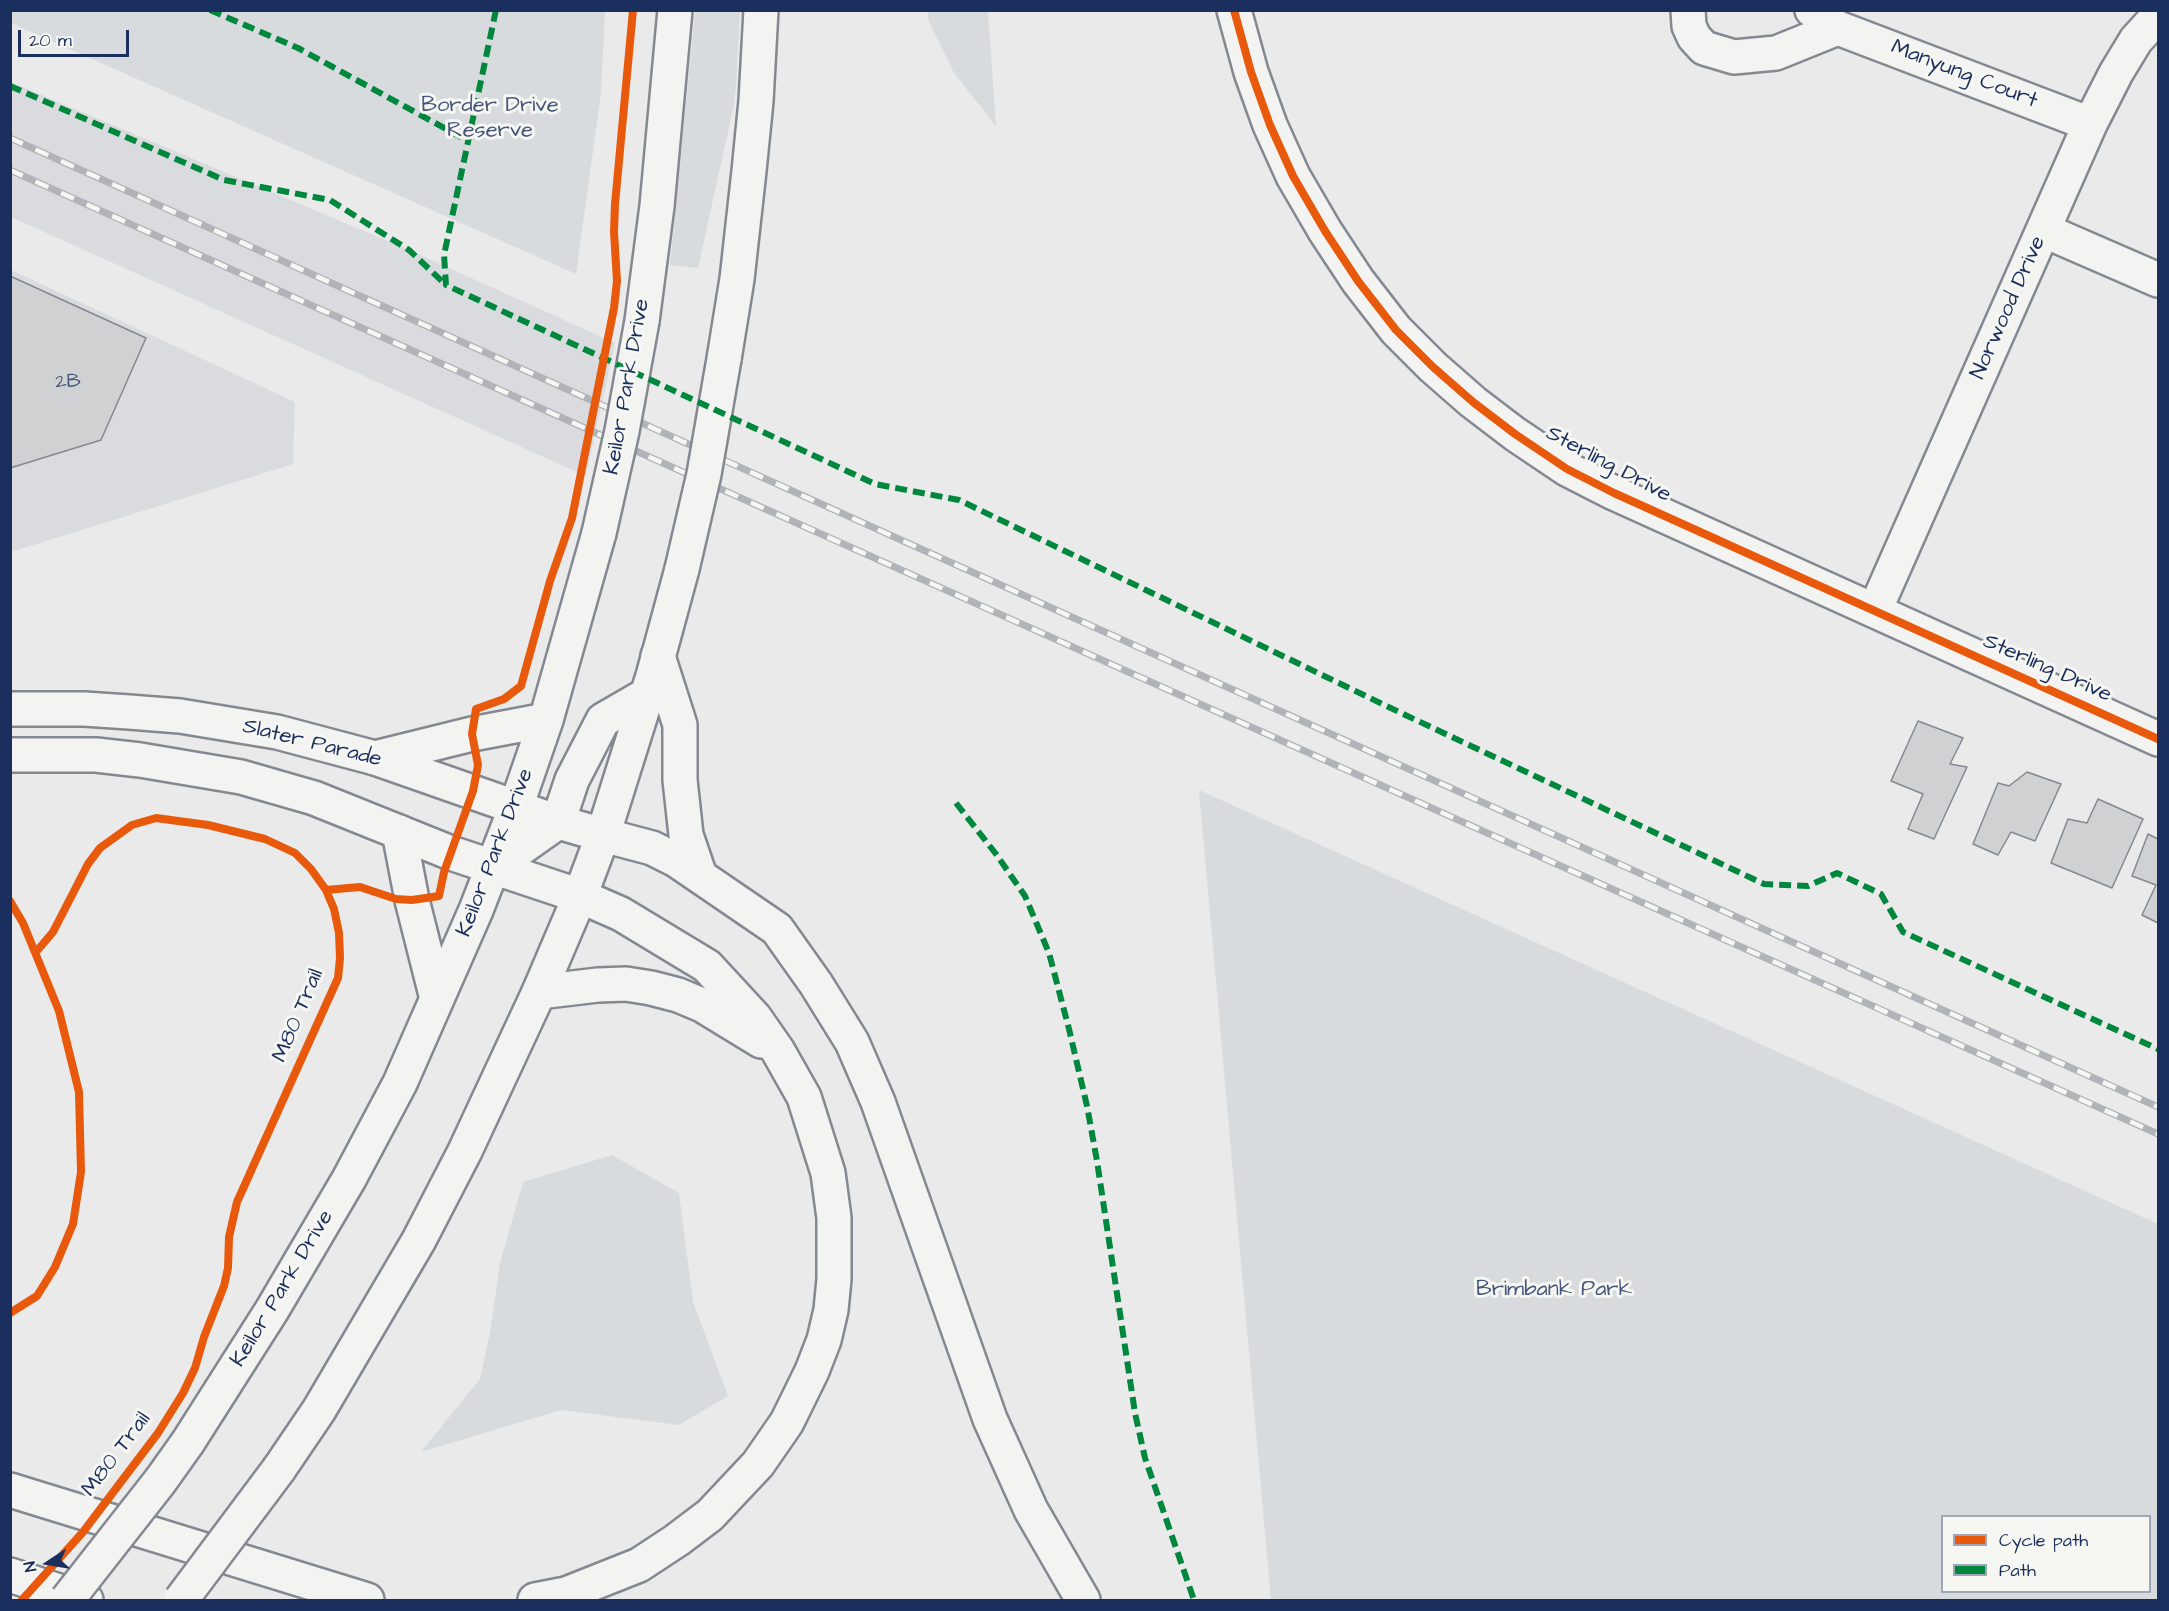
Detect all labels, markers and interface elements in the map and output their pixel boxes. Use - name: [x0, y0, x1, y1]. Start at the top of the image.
- scale bar: [21, 18, 132, 56]
- text: 20 m: [29, 28, 72, 53]
- street label: Manyung Court: [1887, 35, 2041, 115]
- park label: Border Drive Reserve: [421, 93, 559, 144]
- street label: Norwood Drive: [1966, 232, 2052, 384]
- street label: Keilor Park Drive: [600, 297, 656, 477]
- house number: 2B: [55, 371, 81, 395]
- street label: Sterling Drive: [1541, 421, 1675, 509]
- street label: Sterling Drive: [1979, 629, 2115, 709]
- street label: Slater Parade: [240, 714, 384, 774]
- street label: Keilor Park Drive: [452, 765, 540, 941]
- street label: M80 Trail: [268, 965, 330, 1067]
- street label: Keilor Park Drive: [226, 1206, 340, 1372]
- park label: Brimbank Park: [1476, 1277, 1632, 1303]
- street label: M80 Trail: [77, 1408, 157, 1502]
- legend: [1941, 1515, 2151, 1593]
- text: Cycle path: [1999, 1528, 2088, 1553]
- north arrow: [18, 1533, 78, 1593]
- text: Path: [1999, 1558, 2036, 1583]
- text: N: [19, 1560, 42, 1574]

